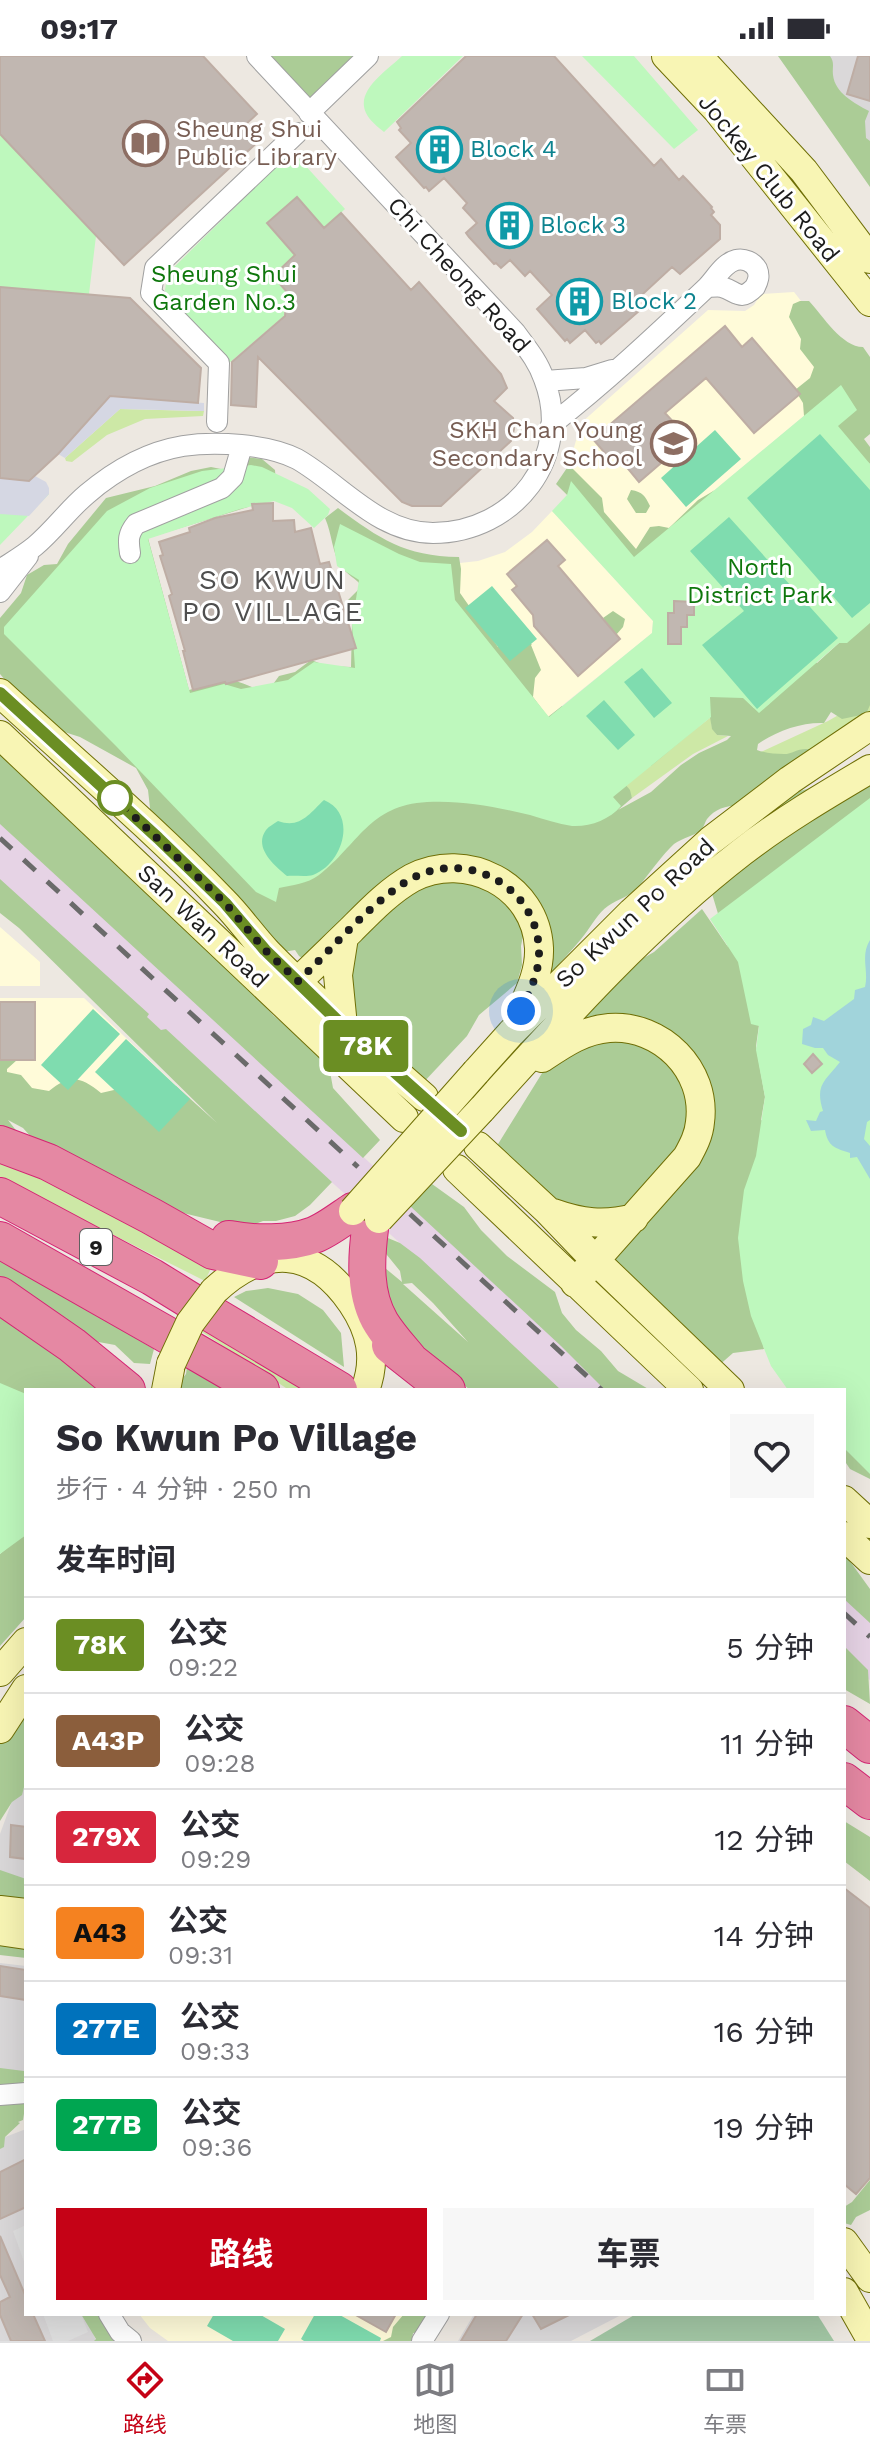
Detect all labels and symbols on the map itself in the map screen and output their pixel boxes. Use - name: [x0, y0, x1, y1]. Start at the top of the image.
- street label: Jockey Club Road: [693, 88, 845, 268]
- place label: Sheung Shui Public Library: [176, 115, 337, 171]
- library icon: Sheung Shui Public Library: [121, 119, 169, 167]
- building icon: Block 4: [415, 125, 463, 173]
- place label: Block 4: [470, 135, 557, 163]
- street label: Chi Cheong Road: [382, 191, 536, 359]
- building icon: Block 3: [485, 201, 533, 249]
- place label: Block 3: [540, 211, 626, 239]
- park label: Sheung Shui Garden No.3: [151, 260, 297, 316]
- building icon: Block 2: [556, 277, 604, 325]
- place label: Block 2: [611, 287, 697, 315]
- place label: SKH Chan Young Secondary School: [432, 416, 643, 472]
- school or university icon: SKH Chan Young Secondary School: [649, 420, 697, 468]
- park label: North District Park: [687, 553, 833, 609]
- district label: SO KWUN PO VILLAGE: [182, 563, 364, 628]
- unlabelled marker: [98, 781, 132, 815]
- street label: So Kwun Po Road: [550, 832, 720, 994]
- street label: San Wan Road: [132, 858, 274, 994]
- your location: [501, 991, 541, 1031]
- line badge: 78K: [320, 1020, 412, 1072]
- road number: 9: [80, 1229, 112, 1265]

